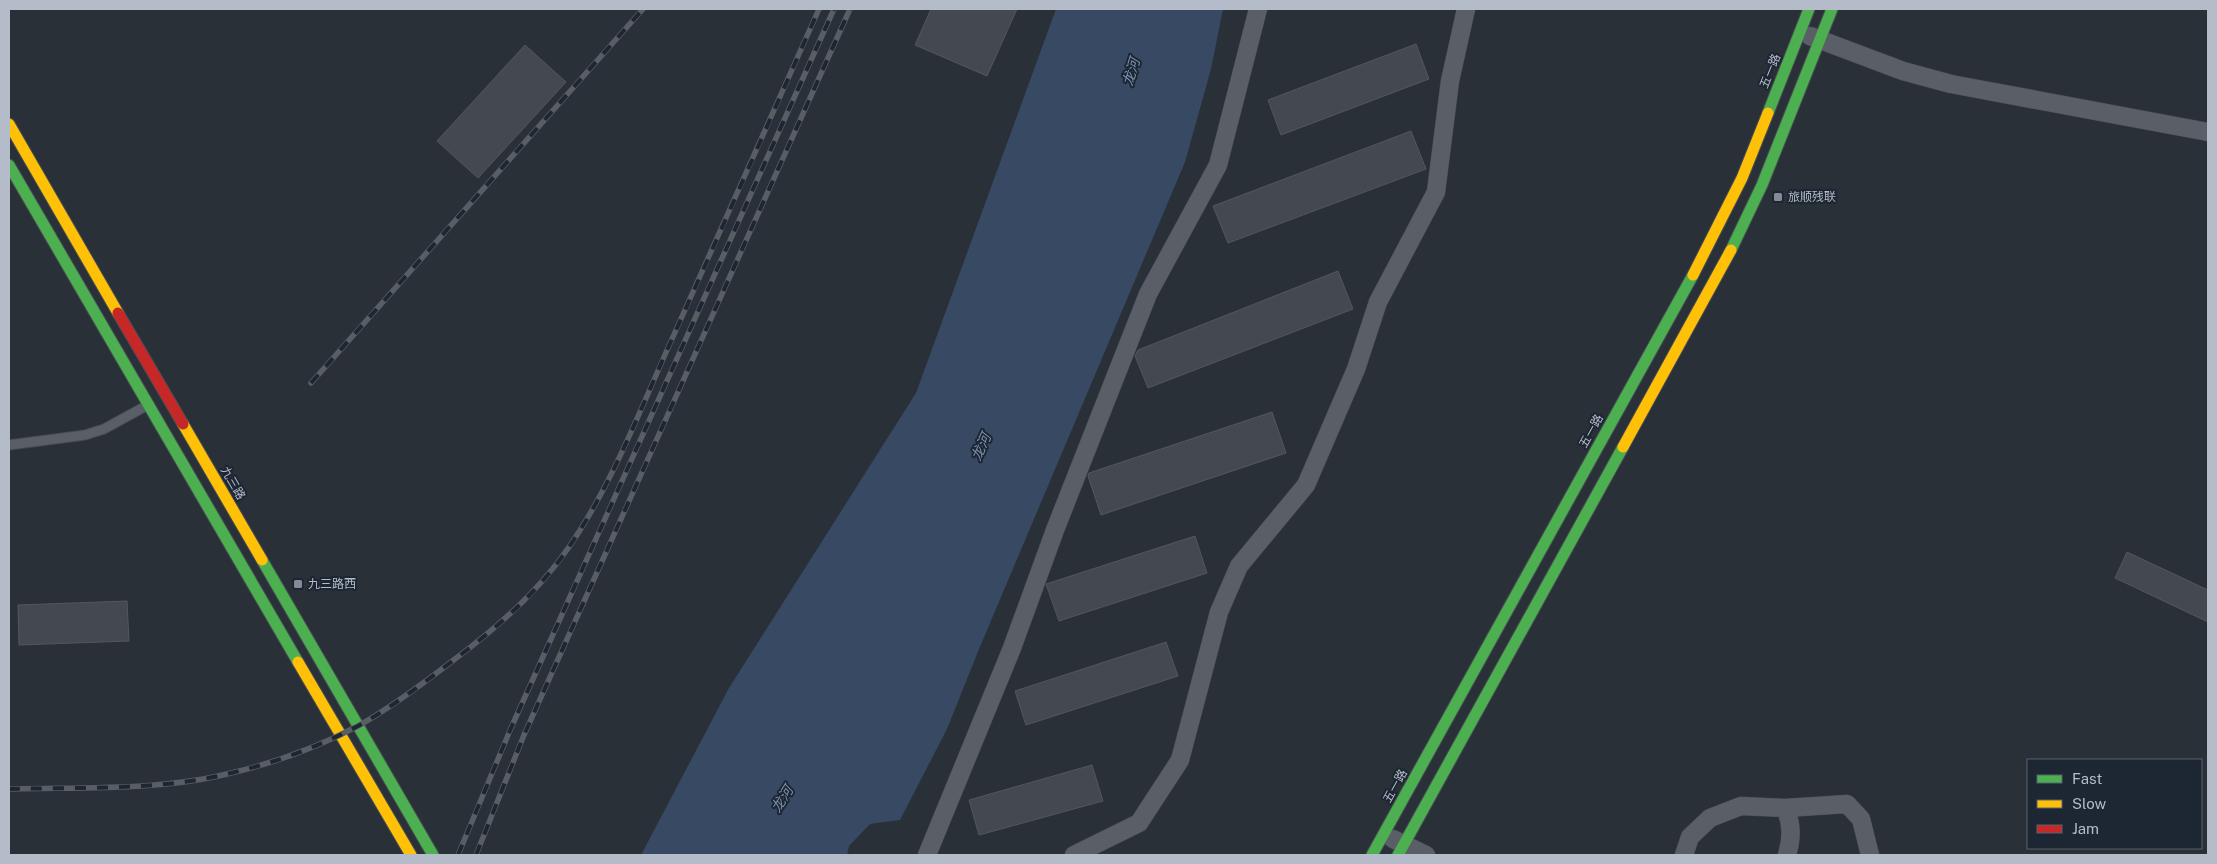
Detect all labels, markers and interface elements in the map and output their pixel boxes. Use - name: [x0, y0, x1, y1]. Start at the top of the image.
- street label: 五一路: [1757, 52, 1783, 90]
- water label: 龙河: [1119, 53, 1144, 88]
- place label: 旅顺残联: [1788, 190, 1836, 204]
- marker: 旅顺残联: [1772, 191, 1784, 203]
- street label: 五一路: [1576, 412, 1606, 450]
- water label: 龙河: [968, 428, 995, 463]
- street label: 九三路: [218, 464, 248, 502]
- place label: 九三路西: [308, 577, 356, 591]
- marker: 九三路西: [292, 578, 304, 590]
- legend: [2027, 759, 2202, 849]
- street label: 五一路: [1380, 767, 1410, 805]
- text: Fast: [2072, 770, 2102, 787]
- water label: 龙河: [768, 780, 798, 815]
- text: Slow: [2072, 795, 2107, 812]
- text: Jam: [2072, 820, 2099, 837]

